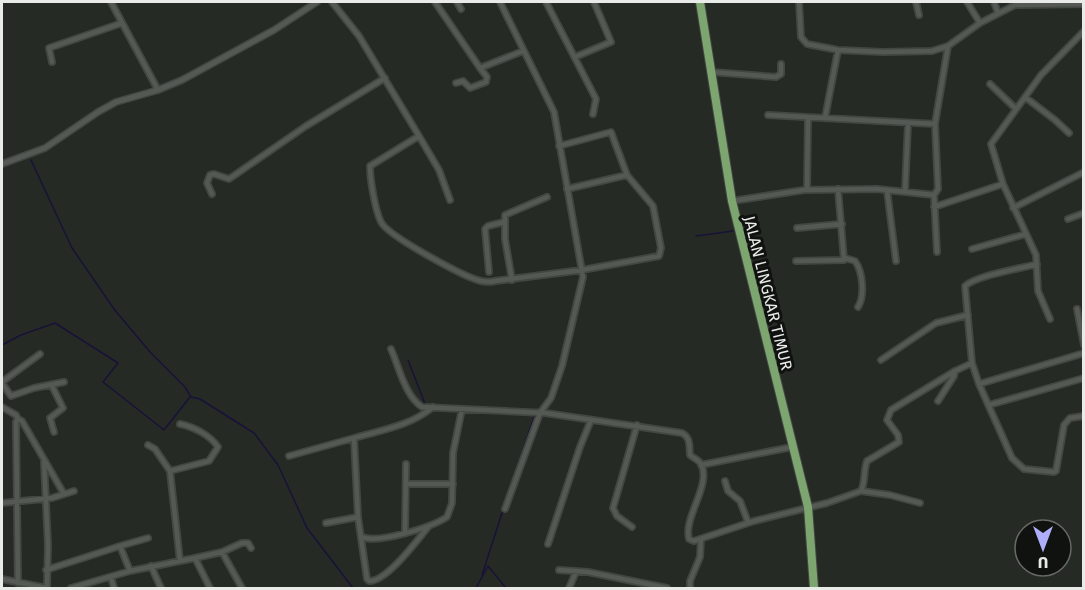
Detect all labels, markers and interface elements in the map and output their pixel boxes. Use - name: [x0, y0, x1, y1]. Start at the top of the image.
- street label: JALAN LINGKAR TIMUR: [740, 214, 796, 372]
- north arrow: [1013, 518, 1073, 578]
- text: U: [1038, 553, 1048, 572]

